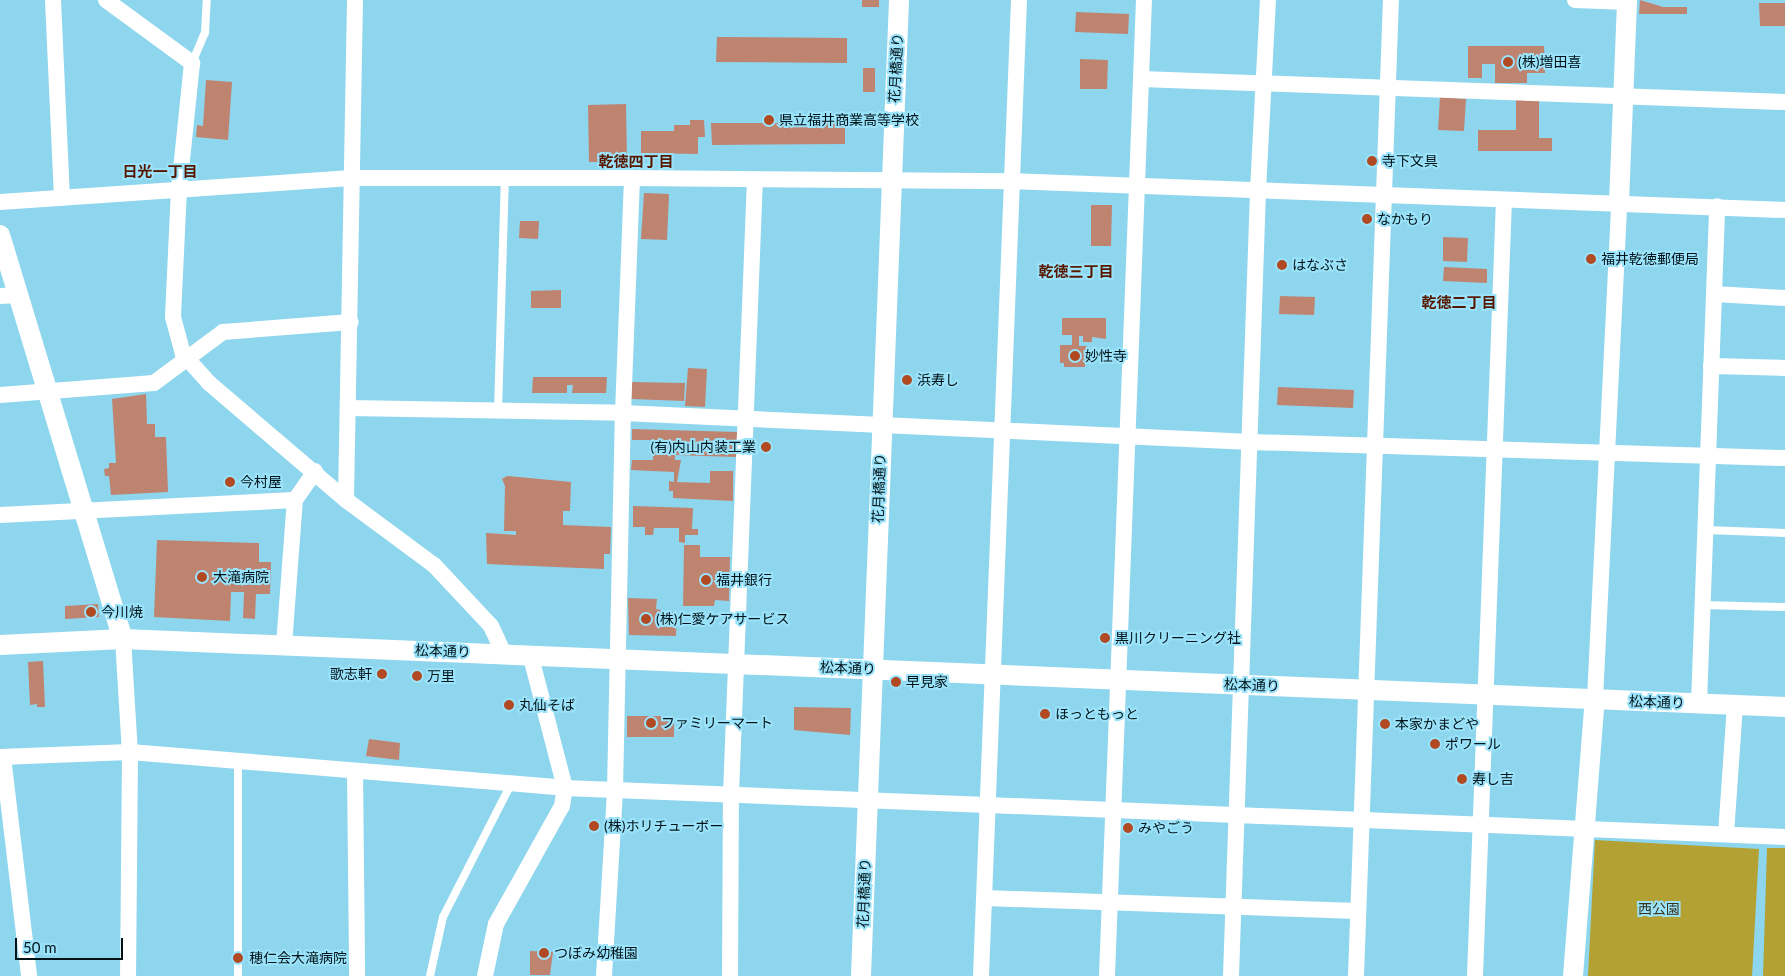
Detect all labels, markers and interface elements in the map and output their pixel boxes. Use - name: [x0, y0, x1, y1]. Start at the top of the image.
- street label: 花月橋通り: [886, 33, 906, 103]
- place label: (株)増田喜: [1518, 54, 1581, 70]
- marker: (株)増田喜: [1502, 56, 1514, 68]
- place label: 県立福井商業高等学校: [779, 112, 919, 128]
- marker: 県立福井商業高等学校: [763, 114, 775, 126]
- district label: 乾徳四丁目: [599, 153, 673, 171]
- place label: 寺下文具: [1382, 153, 1438, 169]
- marker: 寺下文具: [1366, 155, 1378, 167]
- district label: 日光一丁目: [123, 163, 197, 181]
- place label: なかもり: [1377, 211, 1433, 227]
- marker: なかもり: [1361, 213, 1373, 225]
- place label: 福井乾徳郵便局: [1601, 251, 1699, 267]
- marker: 福井乾徳郵便局: [1585, 253, 1597, 265]
- place label: はなぶさ: [1292, 257, 1348, 273]
- marker: はなぶさ: [1276, 259, 1288, 271]
- district label: 乾徳三丁目: [1039, 263, 1113, 281]
- district label: 乾徳二丁目: [1422, 294, 1496, 312]
- place label: 妙性寺: [1085, 348, 1127, 364]
- marker: 妙性寺: [1069, 350, 1081, 362]
- place label: 浜寿し: [917, 372, 959, 388]
- marker: 浜寿し: [901, 374, 913, 386]
- place label: (有)内山内装工業: [651, 439, 756, 455]
- marker: (有)内山内装工業: [760, 441, 772, 453]
- street label: 花月橋通り: [869, 453, 889, 523]
- place label: 今村屋: [240, 474, 282, 490]
- marker: 今村屋: [224, 476, 236, 488]
- place label: 大滝病院: [213, 569, 269, 585]
- marker: 大滝病院: [195, 570, 209, 584]
- place label: 福井銀行: [716, 572, 772, 588]
- marker: 福井銀行: [700, 574, 712, 586]
- place label: 今川焼: [101, 604, 143, 620]
- marker: 今川焼: [85, 606, 97, 618]
- place label: (株)仁愛ケアサービス: [656, 611, 789, 627]
- marker: (株)仁愛ケアサービス: [640, 613, 652, 625]
- place label: 黒川クリーニング社: [1115, 630, 1241, 646]
- marker: 黒川クリーニング社: [1099, 632, 1111, 644]
- street label: 松本通り: [415, 642, 471, 660]
- street label: 松本通り: [820, 659, 876, 677]
- place label: 歌志軒: [330, 666, 372, 682]
- marker: 歌志軒: [376, 668, 388, 680]
- place label: 万里: [427, 668, 455, 684]
- marker: 万里: [411, 670, 423, 682]
- place label: 早見家: [906, 674, 948, 690]
- marker: 早見家: [890, 676, 902, 688]
- street label: 松本通り: [1224, 676, 1280, 694]
- street label: 松本通り: [1629, 693, 1685, 711]
- place label: 丸仙そば: [519, 697, 575, 713]
- marker: 丸仙そば: [503, 699, 515, 711]
- place label: ほっともっと: [1055, 706, 1139, 722]
- marker: ほっともっと: [1039, 708, 1051, 720]
- place label: ファミリーマート: [661, 715, 773, 731]
- place label: 本家かまどや: [1395, 716, 1479, 732]
- marker: ファミリーマート: [645, 717, 657, 729]
- marker: 本家かまどや: [1379, 718, 1391, 730]
- place label: ポワール: [1445, 736, 1501, 752]
- marker: ポワール: [1429, 738, 1441, 750]
- place label: 寿し吉: [1472, 771, 1514, 787]
- marker: 寿し吉: [1456, 773, 1468, 785]
- place label: (株)ホリチューボー: [604, 818, 723, 834]
- marker: (株)ホリチューボー: [588, 820, 600, 832]
- place label: みやごう: [1138, 820, 1194, 836]
- marker: みやごう: [1122, 822, 1134, 834]
- street label: 花月橋通り: [854, 858, 874, 928]
- park label: 西公園: [1638, 901, 1680, 917]
- scale bar: [18, 928, 125, 960]
- text: 50 m: [23, 938, 57, 956]
- place label: つぼみ幼稚園: [554, 945, 638, 961]
- marker: つぼみ幼稚園: [538, 947, 550, 959]
- place label: 穂仁会大滝病院: [249, 950, 347, 966]
- marker: 穂仁会大滝病院: [231, 951, 245, 965]

